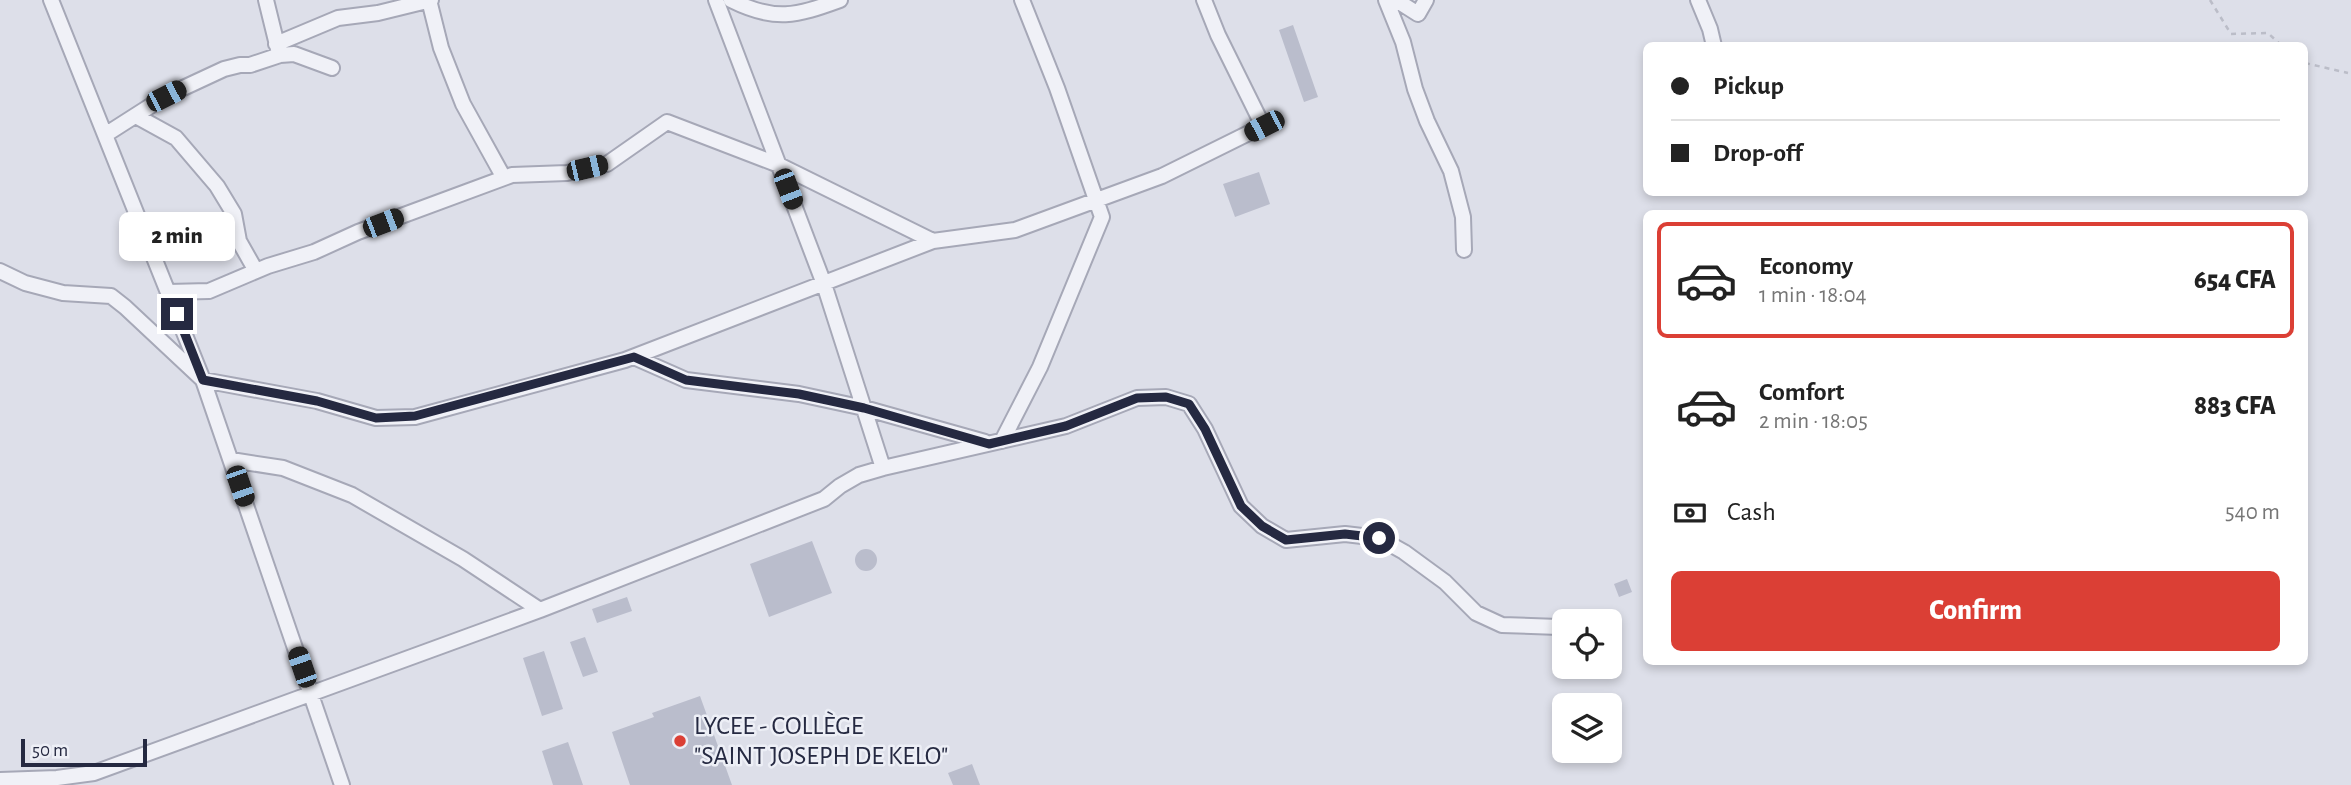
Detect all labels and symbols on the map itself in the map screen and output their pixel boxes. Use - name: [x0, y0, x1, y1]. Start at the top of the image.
- car: [143, 77, 190, 115]
- car: [1241, 107, 1288, 145]
- car: [565, 153, 610, 183]
- car: [771, 166, 806, 212]
- car: [360, 206, 407, 240]
- callout: 2 min: [119, 212, 235, 262]
- route end: [161, 298, 193, 330]
- car: [224, 463, 257, 509]
- route start: [1363, 522, 1395, 554]
- car: [286, 644, 319, 690]
- place label: LYCEE - COLLÈGE "SAINT JOSEPH DE KELO": [694, 711, 948, 769]
- marker: LYCEE - COLLÈGE "SAINT JOSEPH DE KELO": [672, 733, 688, 749]
- scale bar: [21, 736, 147, 768]

